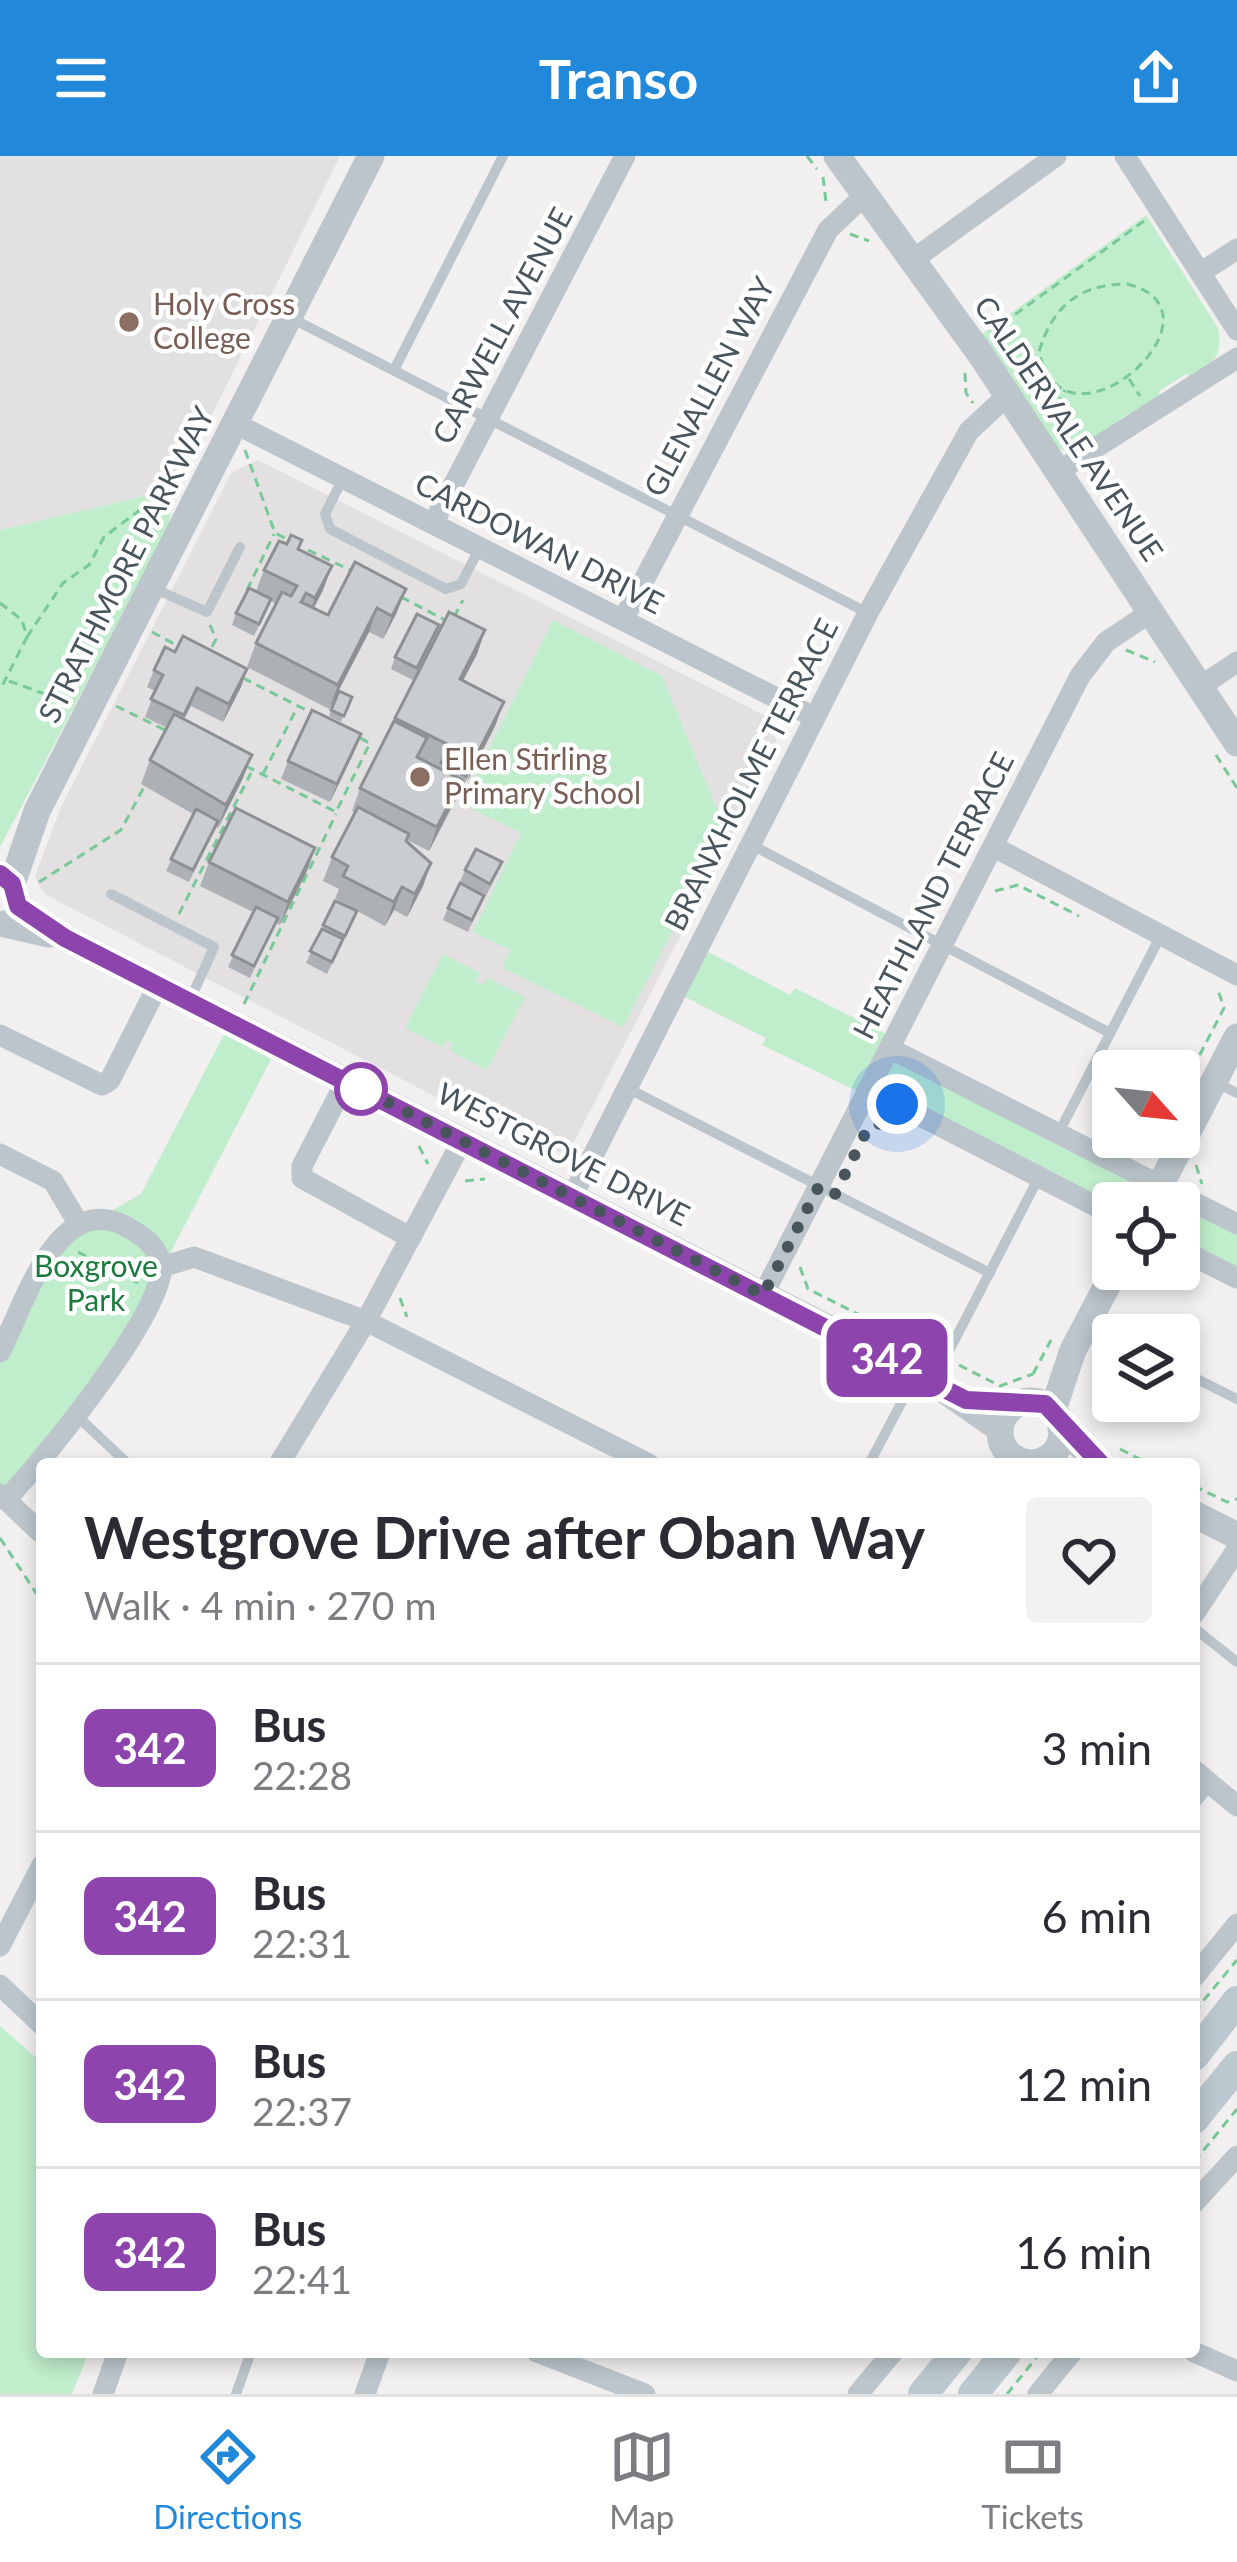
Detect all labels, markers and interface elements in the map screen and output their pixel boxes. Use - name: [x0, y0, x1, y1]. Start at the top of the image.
- icon: menu: [48, 45, 114, 111]
- icon: share: [1123, 45, 1189, 111]
- text: Transo: [539, 46, 698, 111]
- street label: CARWELL AVENUE: [424, 201, 579, 449]
- street label: GLENALLEN WAY: [635, 270, 781, 502]
- place label: Holy Cross College: [153, 285, 295, 355]
- street label: CALDERVALE AVENUE: [968, 289, 1172, 567]
- marker: Holy Cross College: [116, 309, 142, 335]
- street label: STRATHMORE PARKWAY: [30, 400, 221, 728]
- street label: CARDOWAN DRIVE: [410, 464, 670, 620]
- street label: BRANXHOLME TERRACE: [656, 612, 845, 936]
- place label: Ellen Stirling Primary School: [444, 740, 641, 810]
- street label: HEATHLAND TERRACE: [844, 746, 1020, 1044]
- marker: Ellen Stirling Primary School: [407, 764, 433, 790]
- north arrow: [1092, 1050, 1200, 1158]
- map controls: [1092, 1050, 1200, 1422]
- unlabelled marker: [336, 1064, 386, 1114]
- street label: WESTGROVE DRIVE: [432, 1074, 696, 1232]
- your location: [867, 1074, 927, 1134]
- button: locate: [1092, 1182, 1200, 1290]
- park label: Boxgrove Park: [34, 1247, 158, 1317]
- button: layers: [1092, 1314, 1200, 1422]
- line badge: 342: [818, 1319, 956, 1397]
- text: 342: [850, 1333, 924, 1383]
- button: heart: [1026, 1497, 1152, 1623]
- text: Westgrove Drive after Oban Way: [84, 1503, 925, 1571]
- text: Walk · 4 min · 270 m: [84, 1582, 437, 1628]
- text: Bus: [252, 1698, 326, 1752]
- text: 3 min: [1041, 1721, 1152, 1775]
- text: 342: [113, 1723, 187, 1773]
- text: 22:28: [252, 1752, 352, 1798]
- text: Bus: [252, 1866, 326, 1920]
- text: 6 min: [1041, 1889, 1152, 1943]
- text: 342: [113, 1891, 187, 1941]
- text: 22:31: [252, 1920, 352, 1966]
- text: Bus: [252, 2034, 326, 2088]
- text: 12 min: [1015, 2057, 1152, 2111]
- text: 342: [113, 2059, 187, 2109]
- text: 22:37: [252, 2088, 352, 2134]
- text: Bus: [252, 2202, 326, 2256]
- text: 16 min: [1015, 2225, 1152, 2279]
- text: 342: [113, 2227, 187, 2277]
- text: 22:41: [252, 2256, 352, 2302]
- tab: Directions: [153, 2424, 302, 2536]
- tab: Map: [609, 2424, 675, 2536]
- tab: Tickets: [981, 2424, 1084, 2536]

